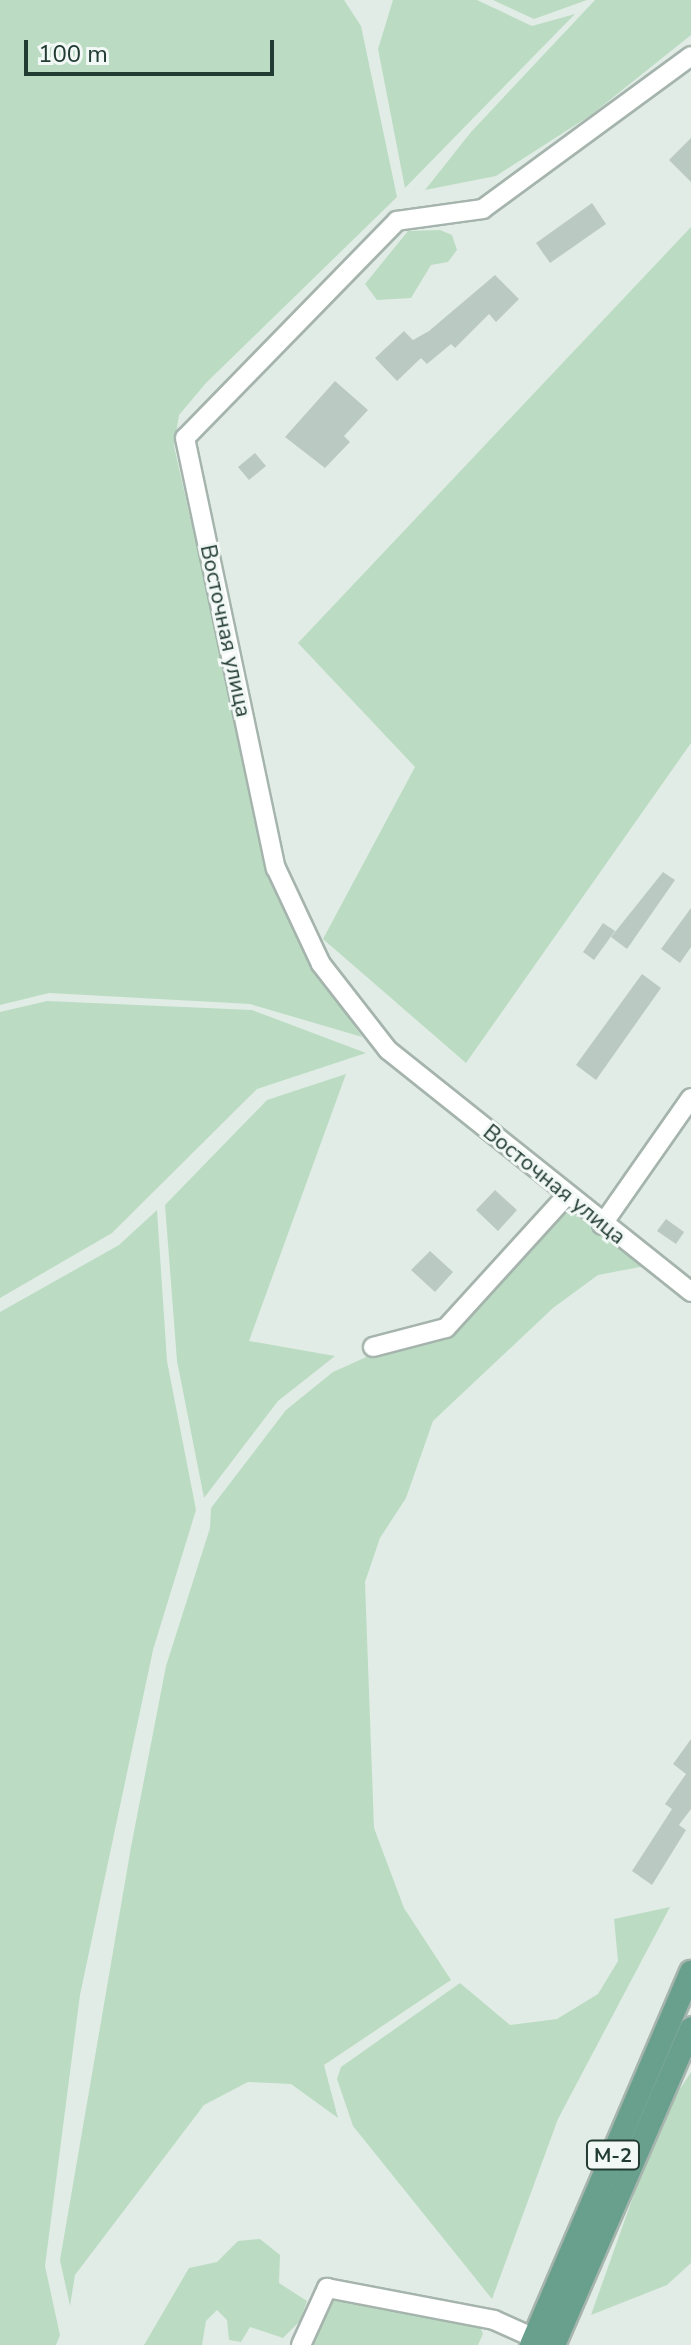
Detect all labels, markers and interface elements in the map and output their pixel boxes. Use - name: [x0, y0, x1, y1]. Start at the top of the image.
- scale bar: [28, 24, 278, 74]
- text: 100 m: [38, 38, 108, 70]
- street label: Восточная улица: [194, 542, 256, 720]
- street label: Восточная улица: [477, 1119, 631, 1251]
- road number: М-2: [585, 2139, 641, 2171]

